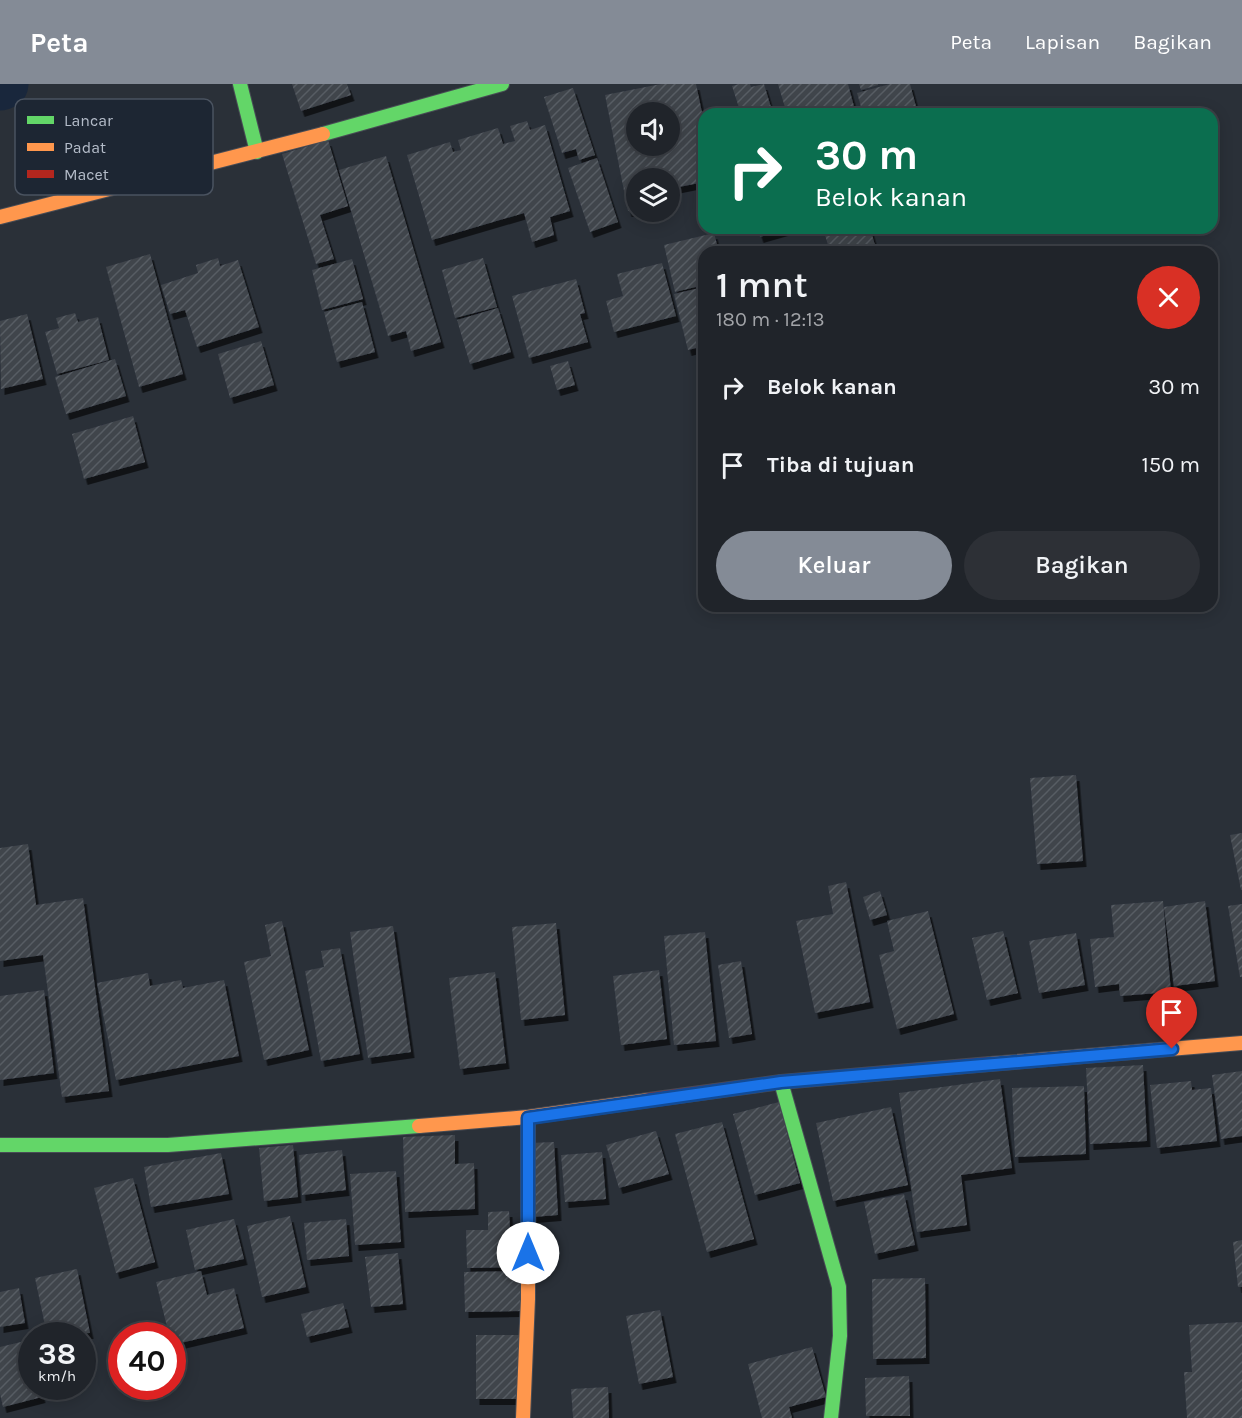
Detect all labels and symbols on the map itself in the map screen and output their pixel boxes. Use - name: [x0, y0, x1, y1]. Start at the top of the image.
- legend: [15, 99, 213, 195]
- text: Lancar: [64, 111, 113, 130]
- text: Padat: [64, 138, 106, 157]
- text: Macet: [64, 165, 109, 184]
- pin: [1146, 987, 1197, 1049]
- position arrow: [496, 1221, 560, 1285]
- speed limit sign: 40: [108, 1322, 186, 1400]

